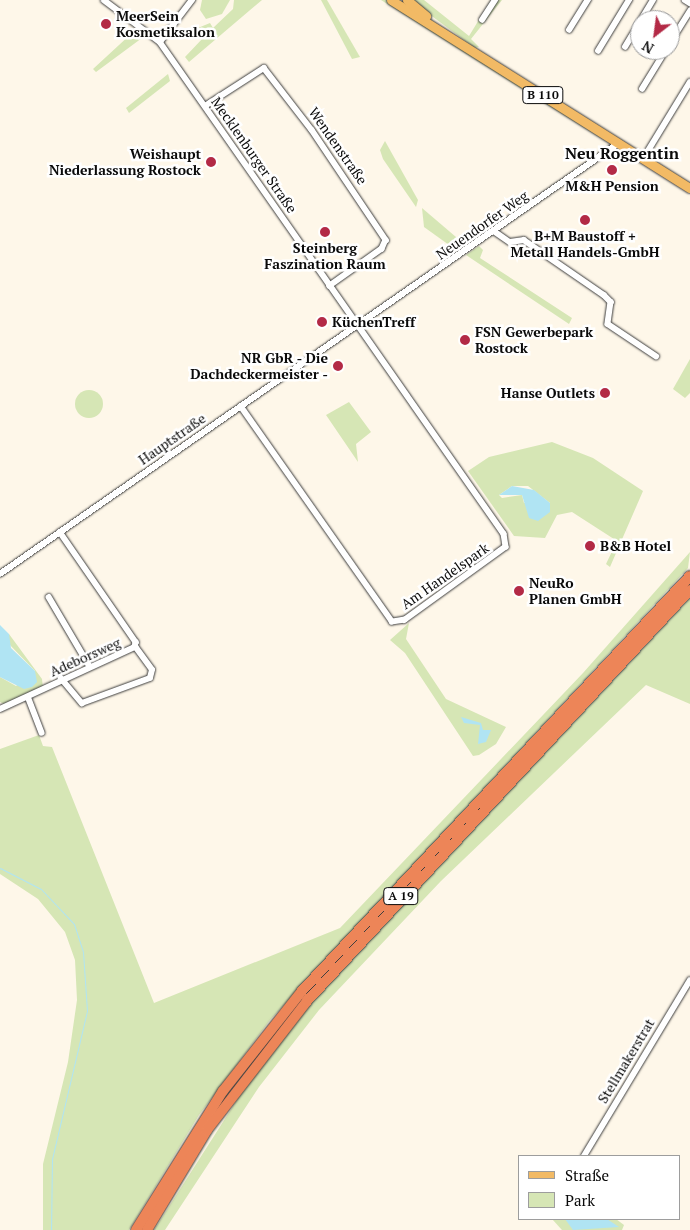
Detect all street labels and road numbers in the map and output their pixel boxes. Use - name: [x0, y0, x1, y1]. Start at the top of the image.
- road number: B 110: [522, 86, 564, 104]
- street label: Mecklenburger Straße: [208, 94, 300, 216]
- street label: Wendenstraße: [305, 104, 371, 188]
- street label: Neuendorfer Weg: [433, 187, 531, 263]
- street label: Hauptstraße: [135, 410, 209, 468]
- street label: Am Handelspark: [398, 539, 492, 613]
- street label: Adeborsweg: [47, 634, 123, 680]
- road number: A 19: [382, 886, 420, 906]
- street label: Stellmakerstrat: [594, 1016, 658, 1106]

